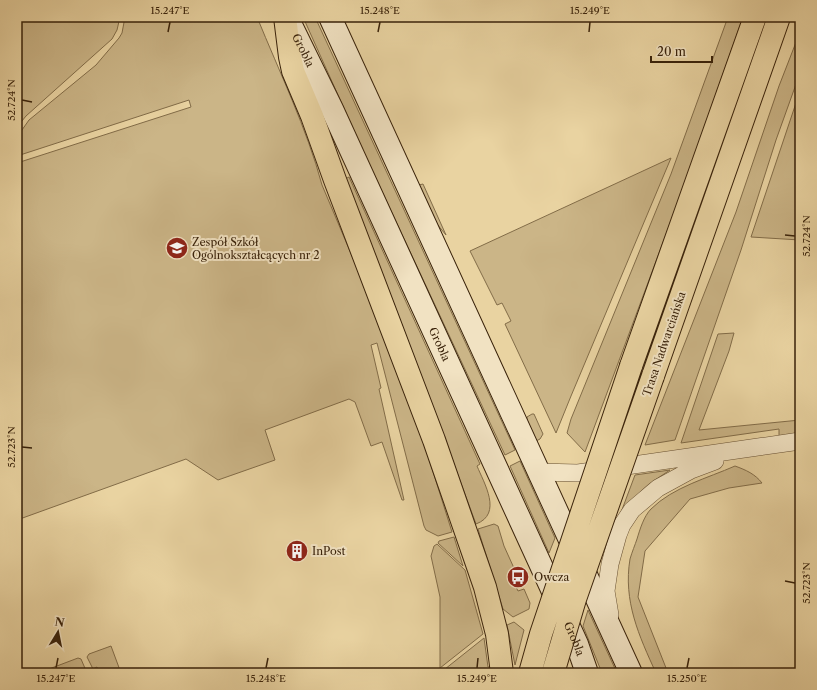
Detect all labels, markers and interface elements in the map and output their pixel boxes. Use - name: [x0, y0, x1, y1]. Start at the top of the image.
- text: 15.247°E: [151, 4, 190, 17]
- text: 15.248°E: [360, 4, 400, 17]
- text: 15.249°E: [570, 4, 610, 17]
- street label: Grobla: [289, 31, 318, 70]
- scale bar: [651, 38, 712, 64]
- text: 20 m: [657, 44, 686, 59]
- text: 52.724°N: [5, 79, 18, 121]
- text: 52.724°N: [800, 215, 813, 257]
- school or university icon: Zespół Szkół Ogólnokształcących nr 2: [164, 235, 190, 261]
- place label: Zespół Szkół Ogólnokształcących nr 2: [192, 235, 320, 262]
- street label: Trasa Nadwarciańska: [639, 290, 689, 398]
- street label: Grobla: [426, 325, 454, 363]
- text: 52.723°N: [5, 426, 18, 468]
- building icon: InPost: [284, 538, 310, 564]
- place label: InPost: [312, 544, 345, 558]
- text: 52.723°N: [800, 562, 813, 604]
- bus stop icon: Owcza: [505, 564, 531, 590]
- place label: Owcza: [534, 570, 569, 584]
- north arrow: [38, 612, 78, 652]
- text: N: [54, 614, 66, 630]
- street label: Grobla: [561, 619, 588, 658]
- text: 15.247°E: [37, 672, 76, 685]
- text: 15.248°E: [246, 672, 286, 685]
- text: 15.249°E: [457, 672, 497, 685]
- text: 15.250°E: [667, 672, 707, 685]

